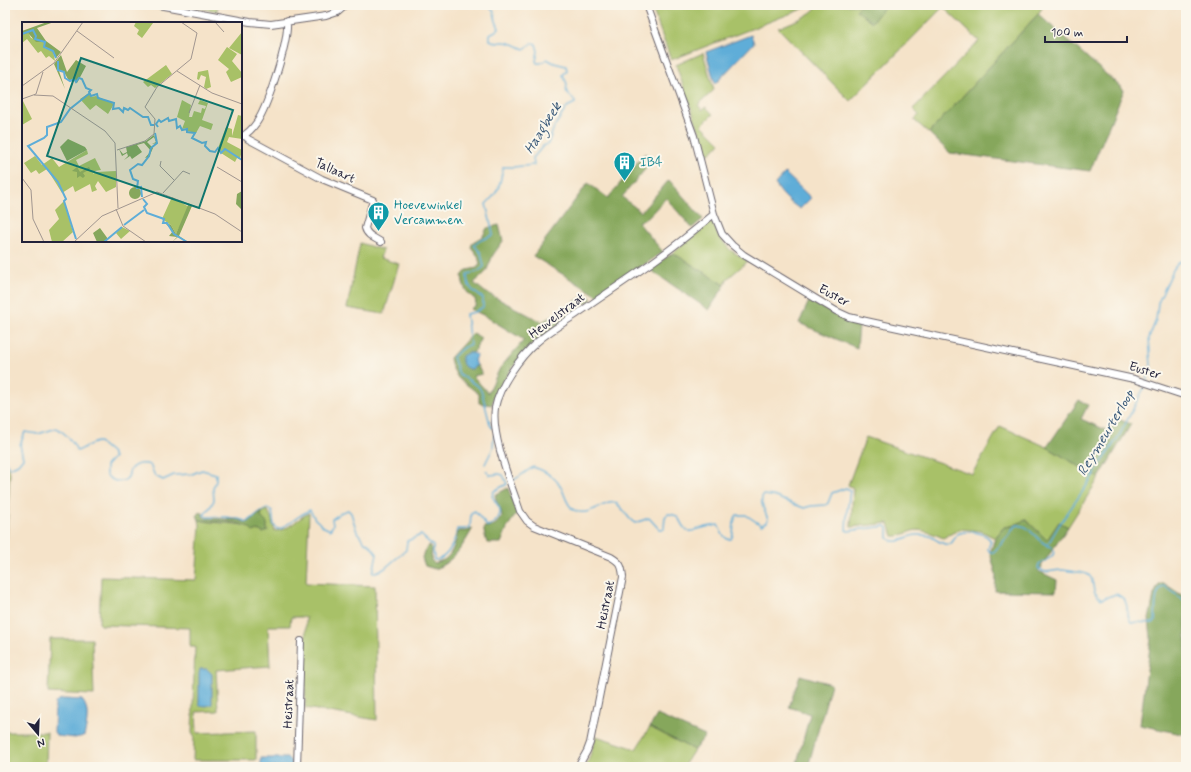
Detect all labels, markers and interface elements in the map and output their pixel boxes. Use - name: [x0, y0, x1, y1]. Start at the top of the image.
- scale bar: [1045, 18, 1127, 44]
- inset map: [22, 22, 242, 242]
- text: 100 m: [1051, 25, 1083, 41]
- water label: Haagbeek: [520, 98, 568, 158]
- building icon: IB4: [611, 149, 637, 182]
- place label: IB4: [640, 154, 663, 171]
- street label: Tallaart: [312, 155, 358, 187]
- place label: Hoevewinkel Vercammen: [394, 197, 464, 229]
- building icon: Hoevewinkel Vercammen: [366, 199, 392, 232]
- street label: Euster: [815, 281, 853, 311]
- street label: Heuvelstraat: [526, 289, 589, 343]
- street label: Euster: [1127, 358, 1164, 384]
- water label: Reymeurterloop: [1073, 386, 1139, 479]
- street label: Heistraat: [593, 579, 619, 631]
- street label: Heistraat: [280, 679, 298, 729]
- north arrow: [18, 714, 58, 754]
- text: N: [35, 735, 47, 750]

